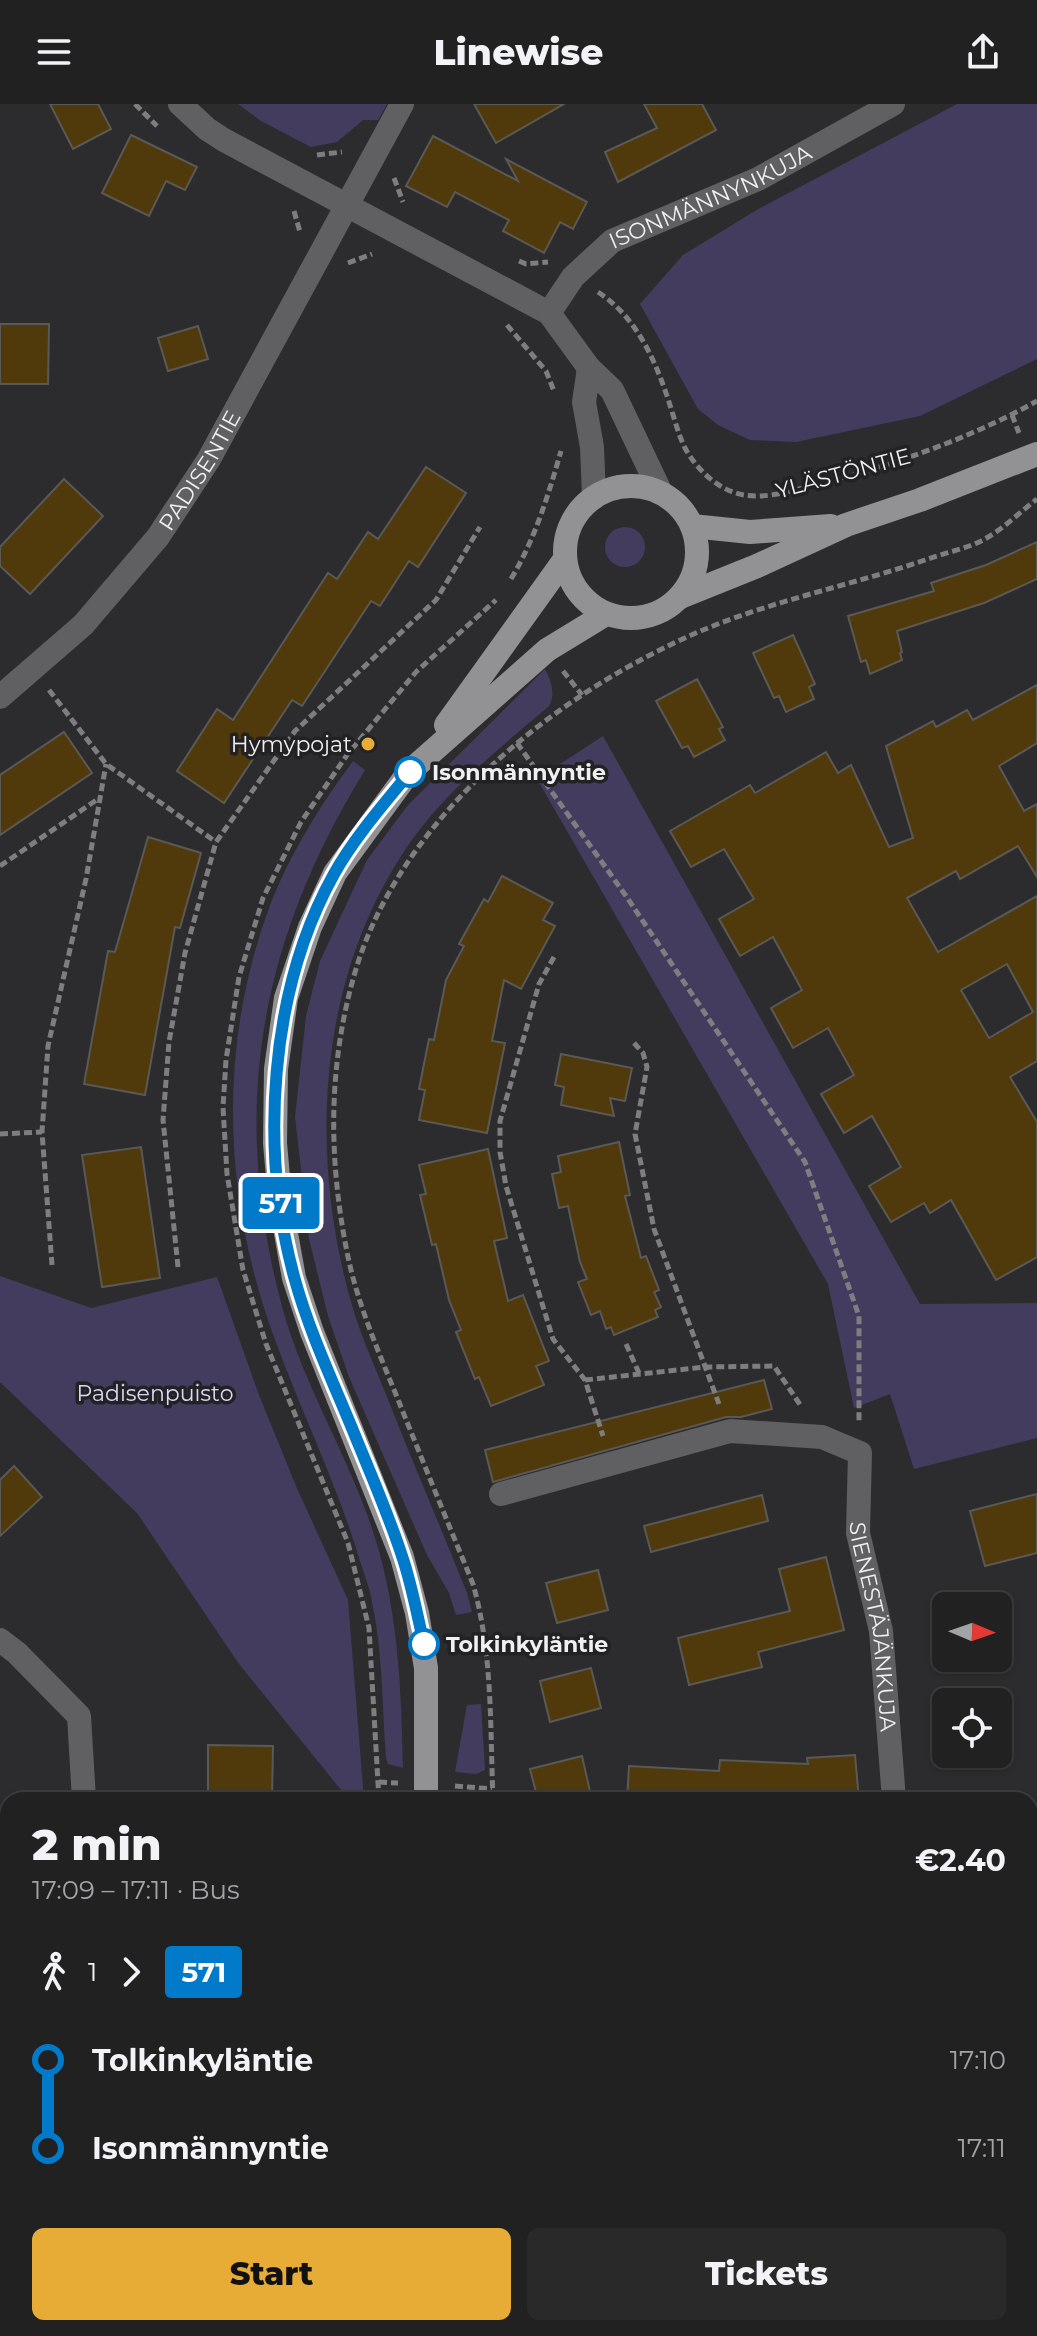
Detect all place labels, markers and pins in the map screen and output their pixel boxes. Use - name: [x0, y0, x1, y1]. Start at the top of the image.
- place label: Hymypojat: [231, 731, 352, 758]
- marker: Hymypojat: [359, 735, 377, 753]
- marker: Isonmännyntie: [395, 757, 425, 787]
- place label: Isonmännyntie: [432, 759, 606, 786]
- marker: Tolkinkyläntie: [409, 1629, 439, 1659]
- place label: Tolkinkyläntie: [446, 1631, 608, 1658]

